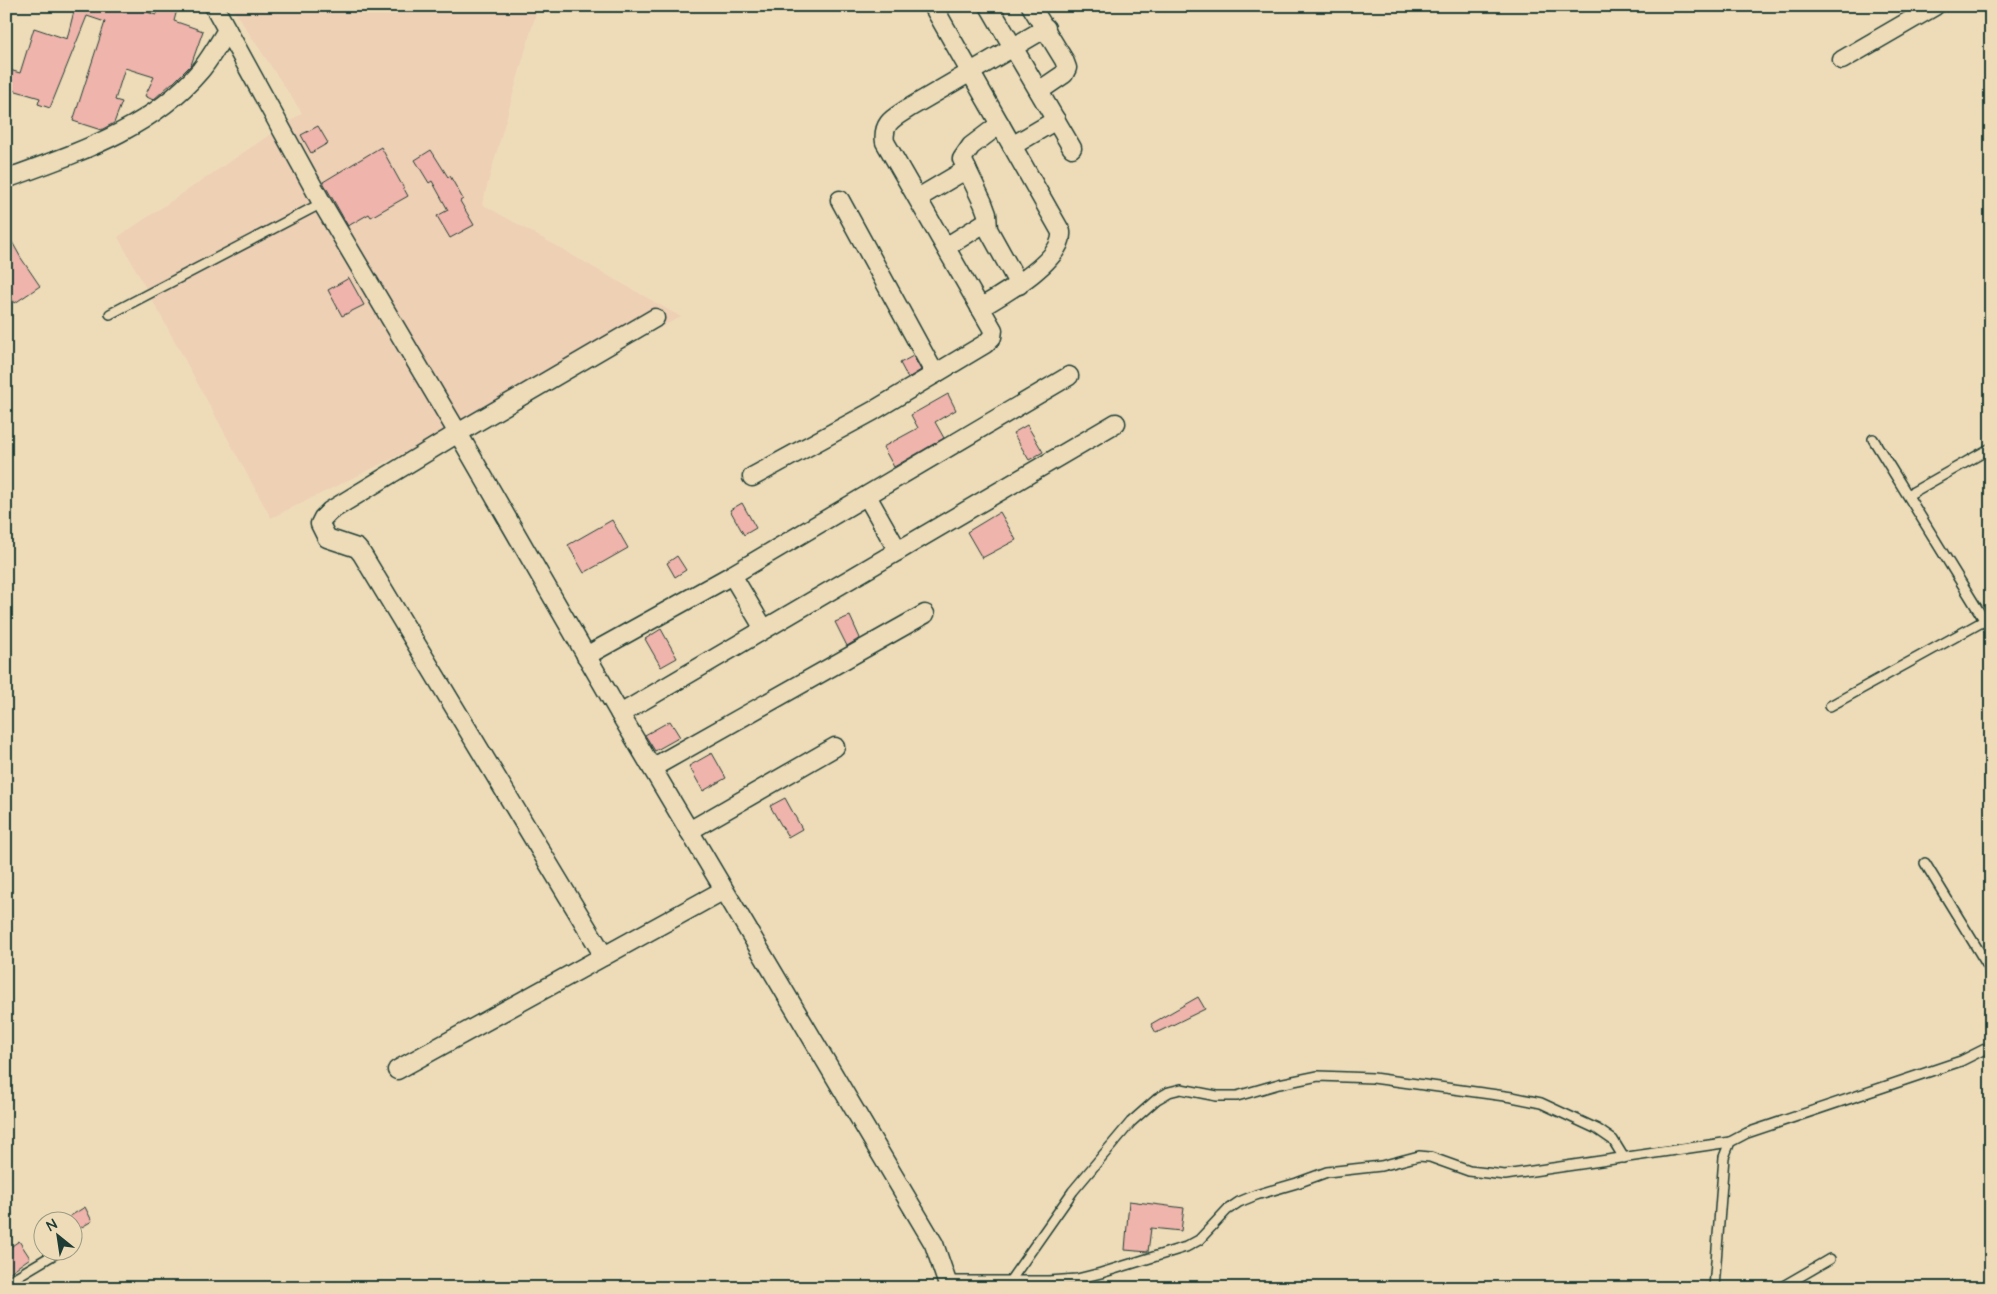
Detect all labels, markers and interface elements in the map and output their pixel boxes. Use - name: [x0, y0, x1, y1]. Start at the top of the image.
- north arrow: [32, 1212, 82, 1262]
- text: N: [43, 1215, 61, 1236]

